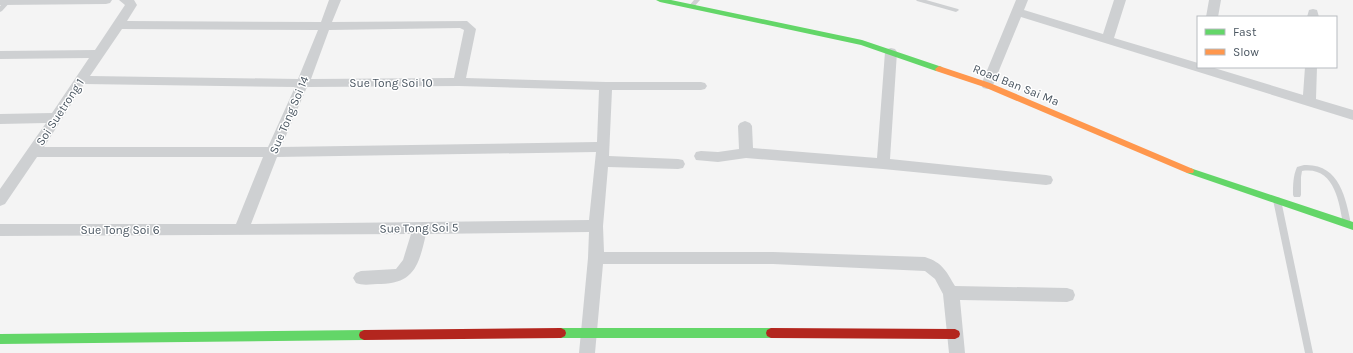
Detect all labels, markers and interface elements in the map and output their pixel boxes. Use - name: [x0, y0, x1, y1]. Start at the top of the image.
- legend: [1197, 16, 1337, 68]
- text: Fast: [1233, 25, 1257, 39]
- text: Slow: [1233, 45, 1259, 59]
- street label: Road Ban Sai Ma: [971, 61, 1061, 109]
- street label: Sue Tong Soi 14: [266, 74, 312, 156]
- street label: Soi Suetrong 1: [33, 76, 87, 148]
- street label: Sue Tong Soi 10: [349, 76, 433, 90]
- street label: Sue Tong Soi 5: [379, 220, 459, 236]
- street label: Sue Tong Soi 6: [80, 223, 160, 237]

